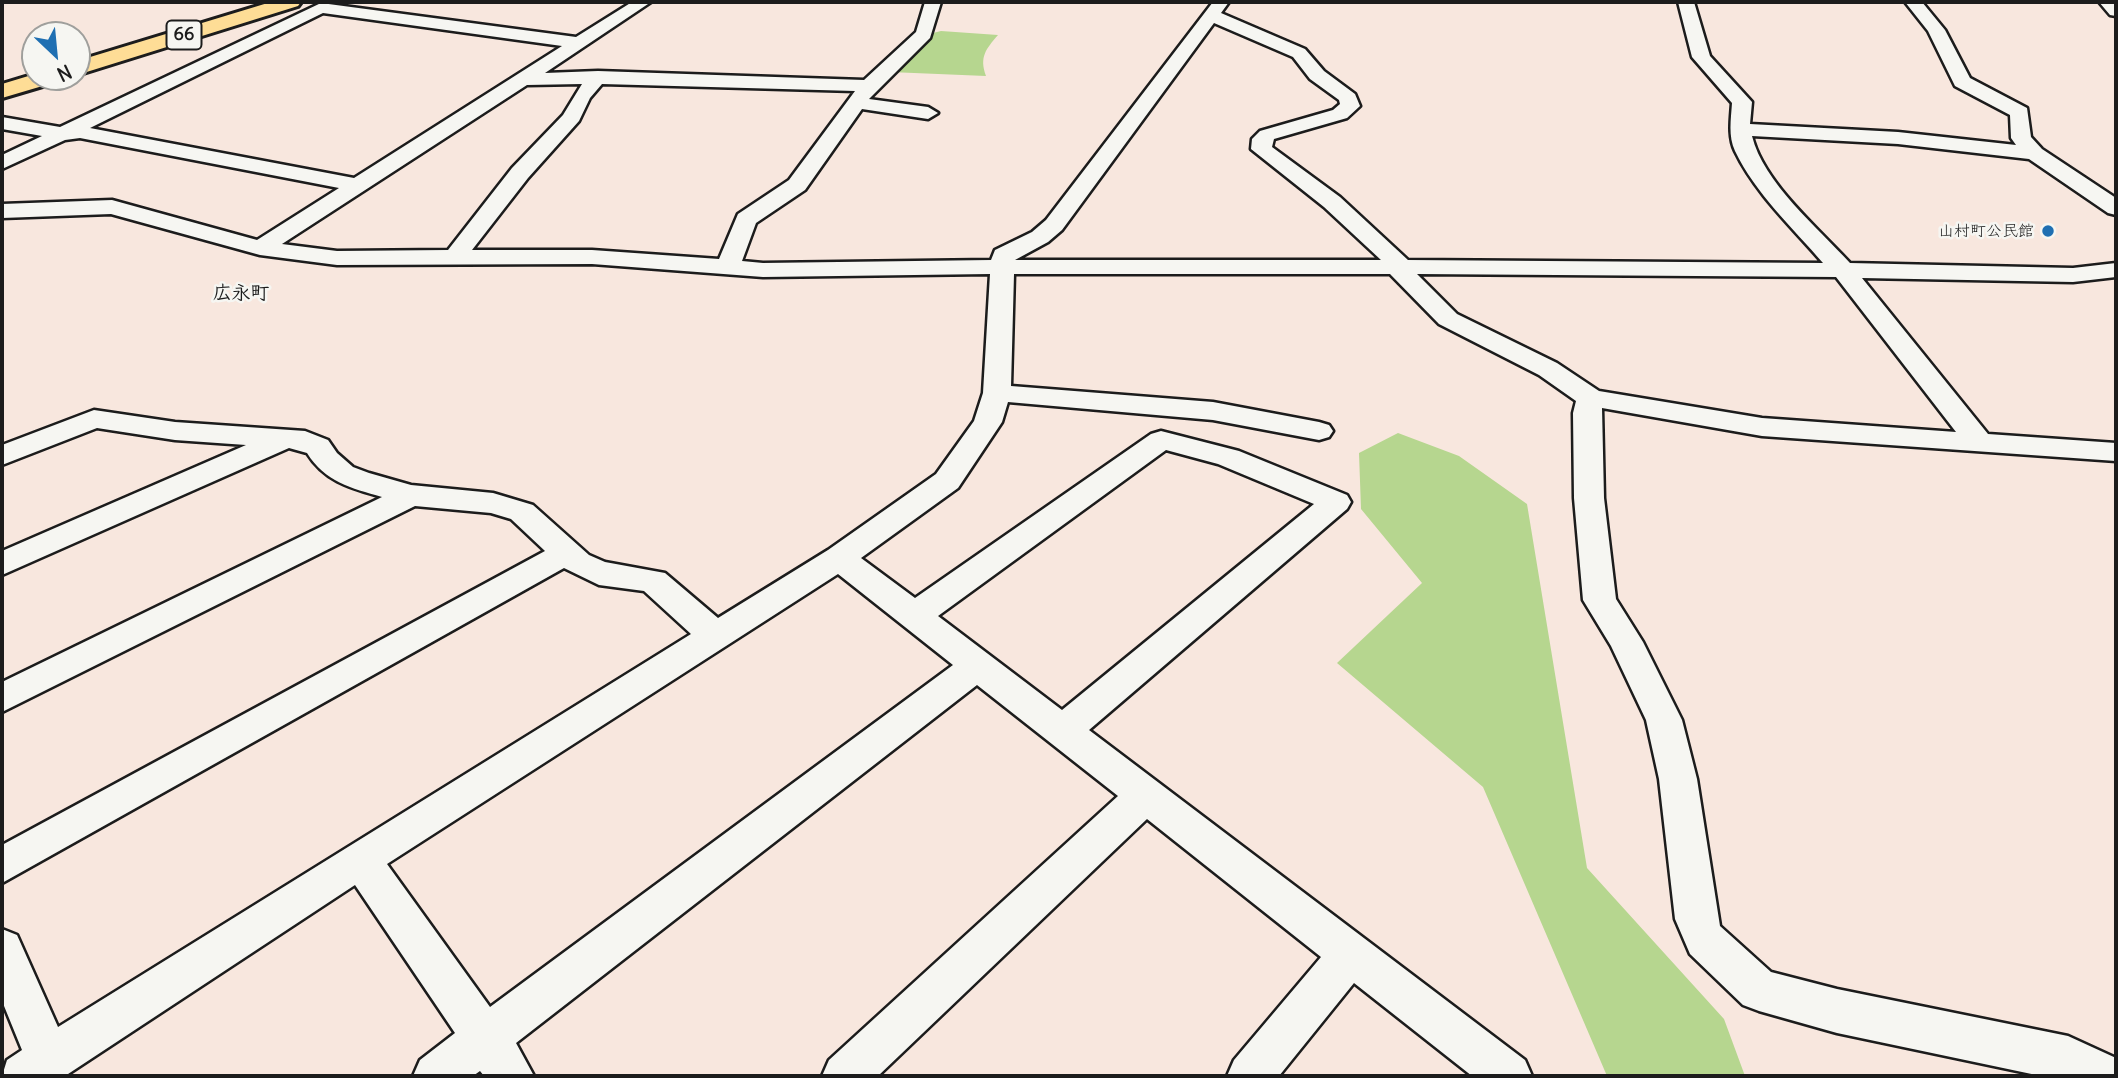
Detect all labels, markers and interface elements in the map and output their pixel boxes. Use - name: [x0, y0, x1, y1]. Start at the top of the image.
- road number: 66: [166, 20, 202, 50]
- north arrow: [21, 21, 91, 91]
- text: N: [53, 59, 76, 87]
- place label: 山村町公民館: [1938, 221, 2034, 241]
- marker: 山村町公民館: [2040, 223, 2056, 239]
- district label: 広永町: [213, 283, 269, 305]

